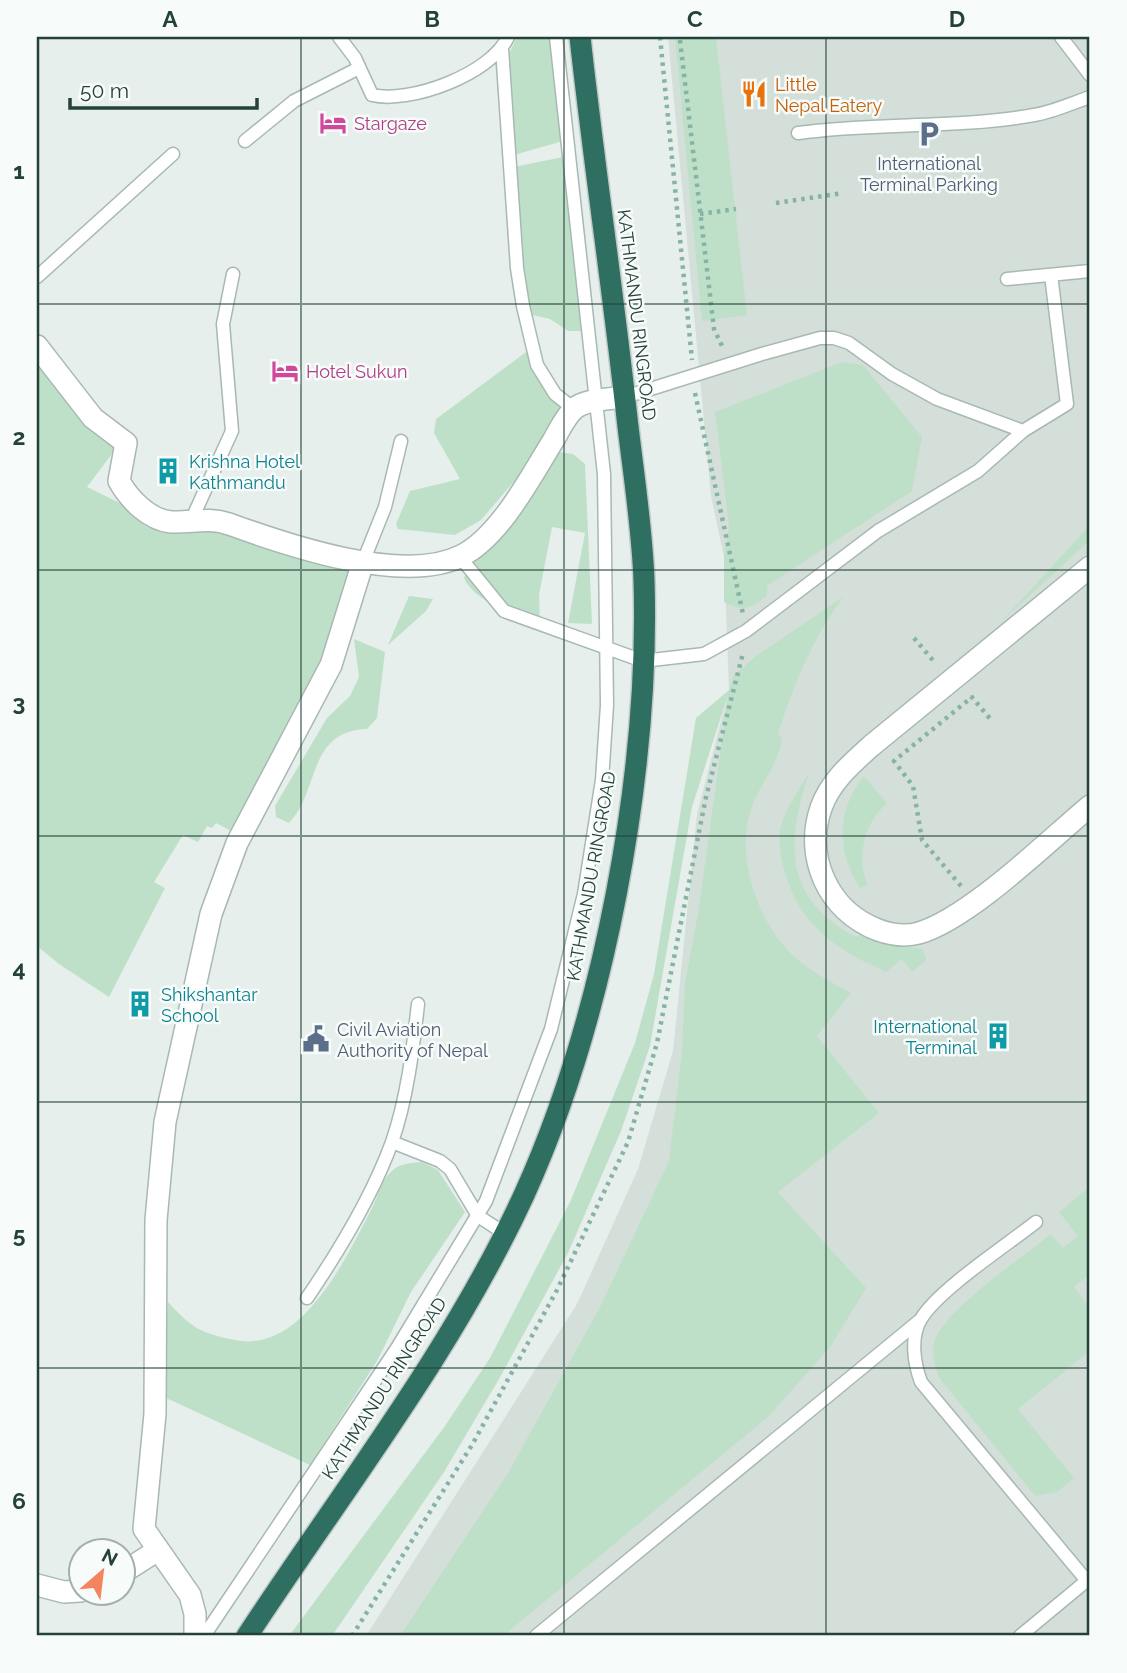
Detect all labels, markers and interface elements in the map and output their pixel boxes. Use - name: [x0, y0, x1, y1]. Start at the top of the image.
- text: A: [162, 5, 178, 32]
- text: B: [424, 5, 440, 32]
- text: C: [687, 5, 703, 32]
- text: D: [949, 5, 965, 32]
- scale bar: [70, 66, 257, 110]
- place label: Little Nepal Eatery: [775, 74, 883, 116]
- text: 50 m: [80, 78, 129, 103]
- restaurant icon: Little Nepal Eatery: [739, 79, 769, 109]
- hotel icon: Stargaze: [318, 108, 348, 138]
- place label: Stargaze: [354, 113, 427, 134]
- parking icon: International Terminal Parking: [914, 119, 944, 149]
- place label: International Terminal Parking: [860, 153, 998, 195]
- text: 1: [13, 157, 25, 184]
- street label: KATHMANDU RINGROAD: [614, 208, 660, 422]
- hotel icon: Hotel Sukun: [270, 356, 300, 386]
- place label: Hotel Sukun: [306, 361, 407, 382]
- text: 2: [13, 423, 25, 450]
- place label: Krishna Hotel Kathmandu: [189, 451, 300, 493]
- building icon: Krishna Hotel Kathmandu: [153, 456, 183, 486]
- text: 3: [13, 689, 25, 716]
- street label: KATHMANDU RINGROAD: [562, 769, 620, 982]
- text: 4: [12, 955, 26, 982]
- place label: Shikshantar School: [161, 984, 258, 1026]
- building icon: Shikshantar School: [125, 989, 155, 1019]
- place label: International Terminal: [873, 1016, 977, 1058]
- place label: Civil Aviation Authority of Nepal: [337, 1019, 488, 1061]
- building icon: International Terminal: [983, 1021, 1013, 1051]
- public building icon: Civil Aviation Authority of Nepal: [301, 1024, 331, 1054]
- text: 5: [13, 1221, 26, 1248]
- street label: KATHMANDU RINGROAD: [317, 1293, 451, 1483]
- text: 6: [12, 1487, 26, 1514]
- north arrow: [66, 1536, 136, 1606]
- text: N: [98, 1544, 122, 1570]

